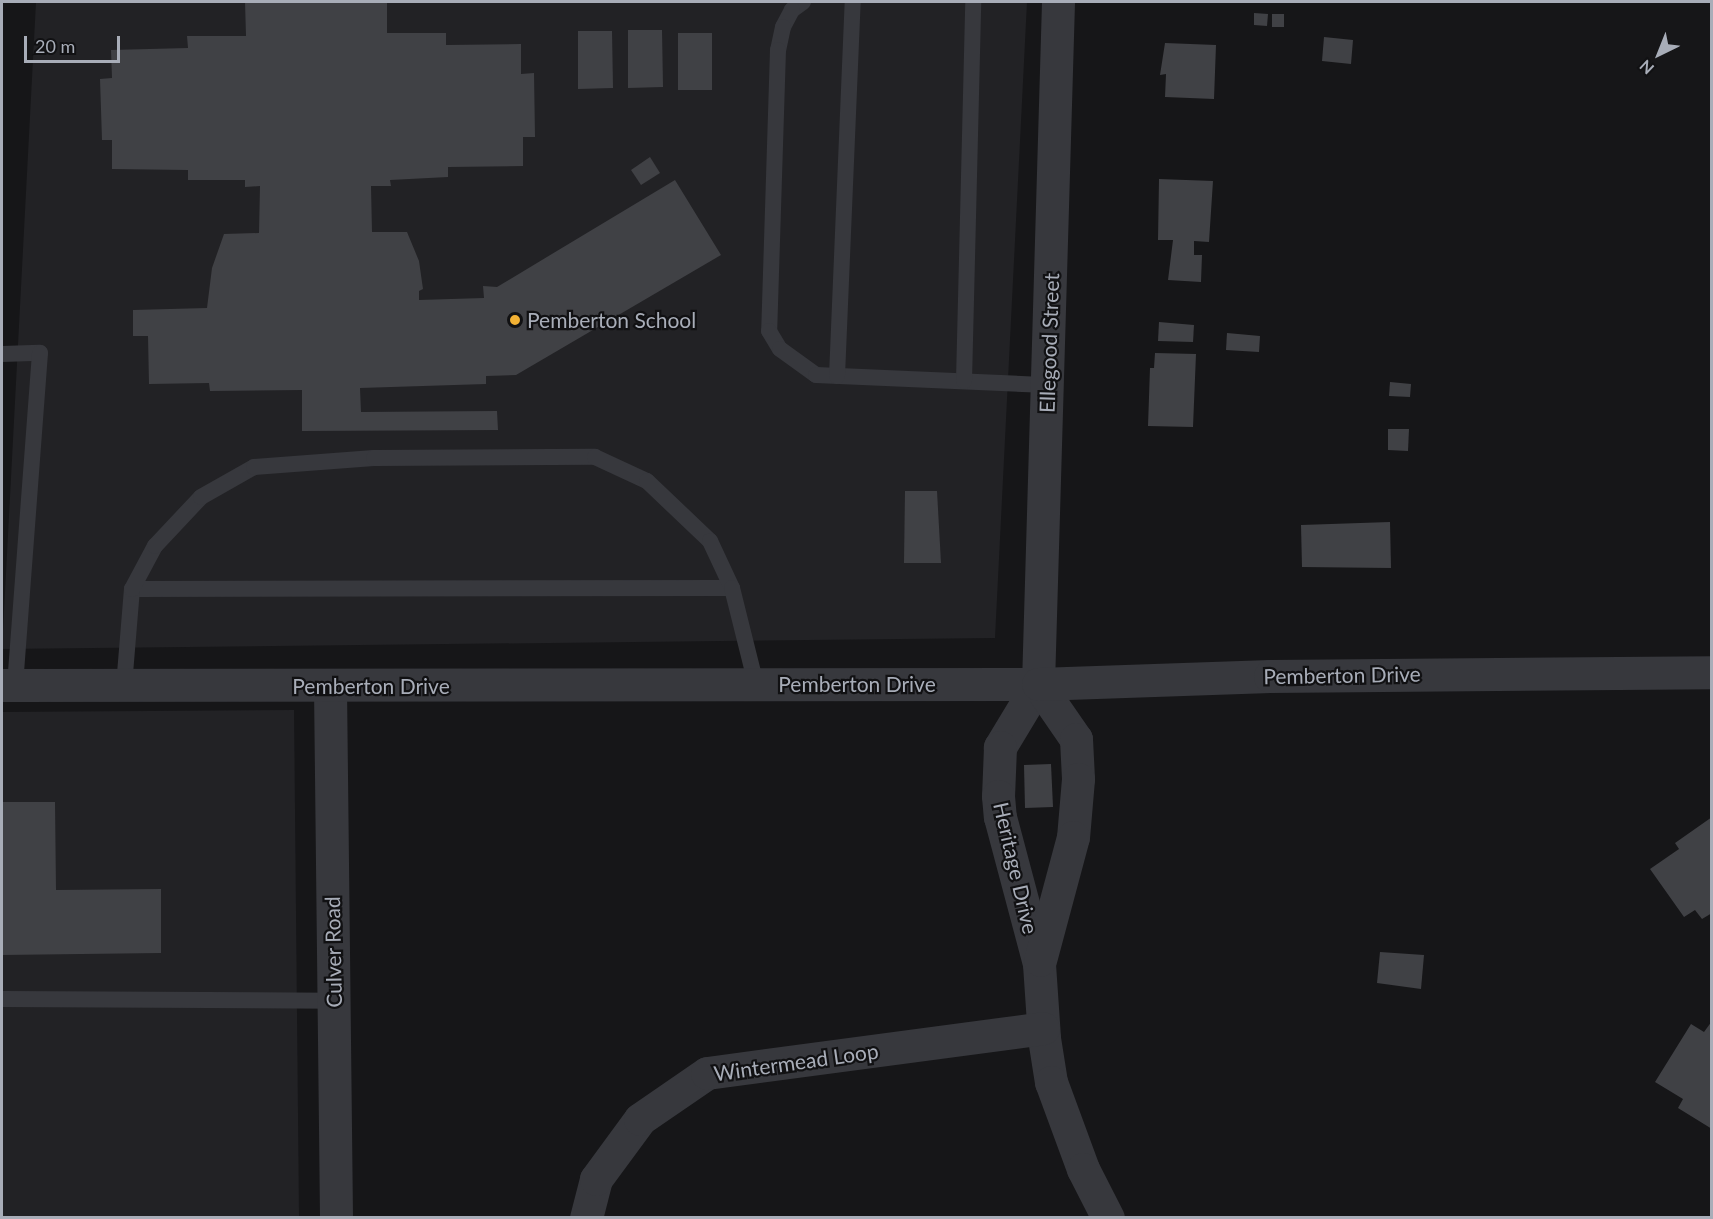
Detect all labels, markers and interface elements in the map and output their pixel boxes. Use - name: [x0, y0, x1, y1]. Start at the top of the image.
- scale bar: [27, 24, 123, 62]
- north arrow: [1629, 24, 1689, 84]
- text: 20 m: [35, 35, 75, 57]
- text: N: [1635, 56, 1657, 79]
- street label: Ellegood Street: [1034, 273, 1064, 413]
- place label: Pemberton School: [527, 307, 696, 333]
- marker: Pemberton School: [508, 313, 522, 327]
- street label: Pemberton Drive: [1263, 661, 1421, 689]
- street label: Pemberton Drive: [778, 671, 936, 697]
- street label: Pemberton Drive: [292, 673, 450, 699]
- street label: Heritage Drive: [989, 800, 1043, 936]
- street label: Culver Road: [319, 896, 347, 1008]
- street label: Wintermead Loop: [712, 1038, 880, 1086]

